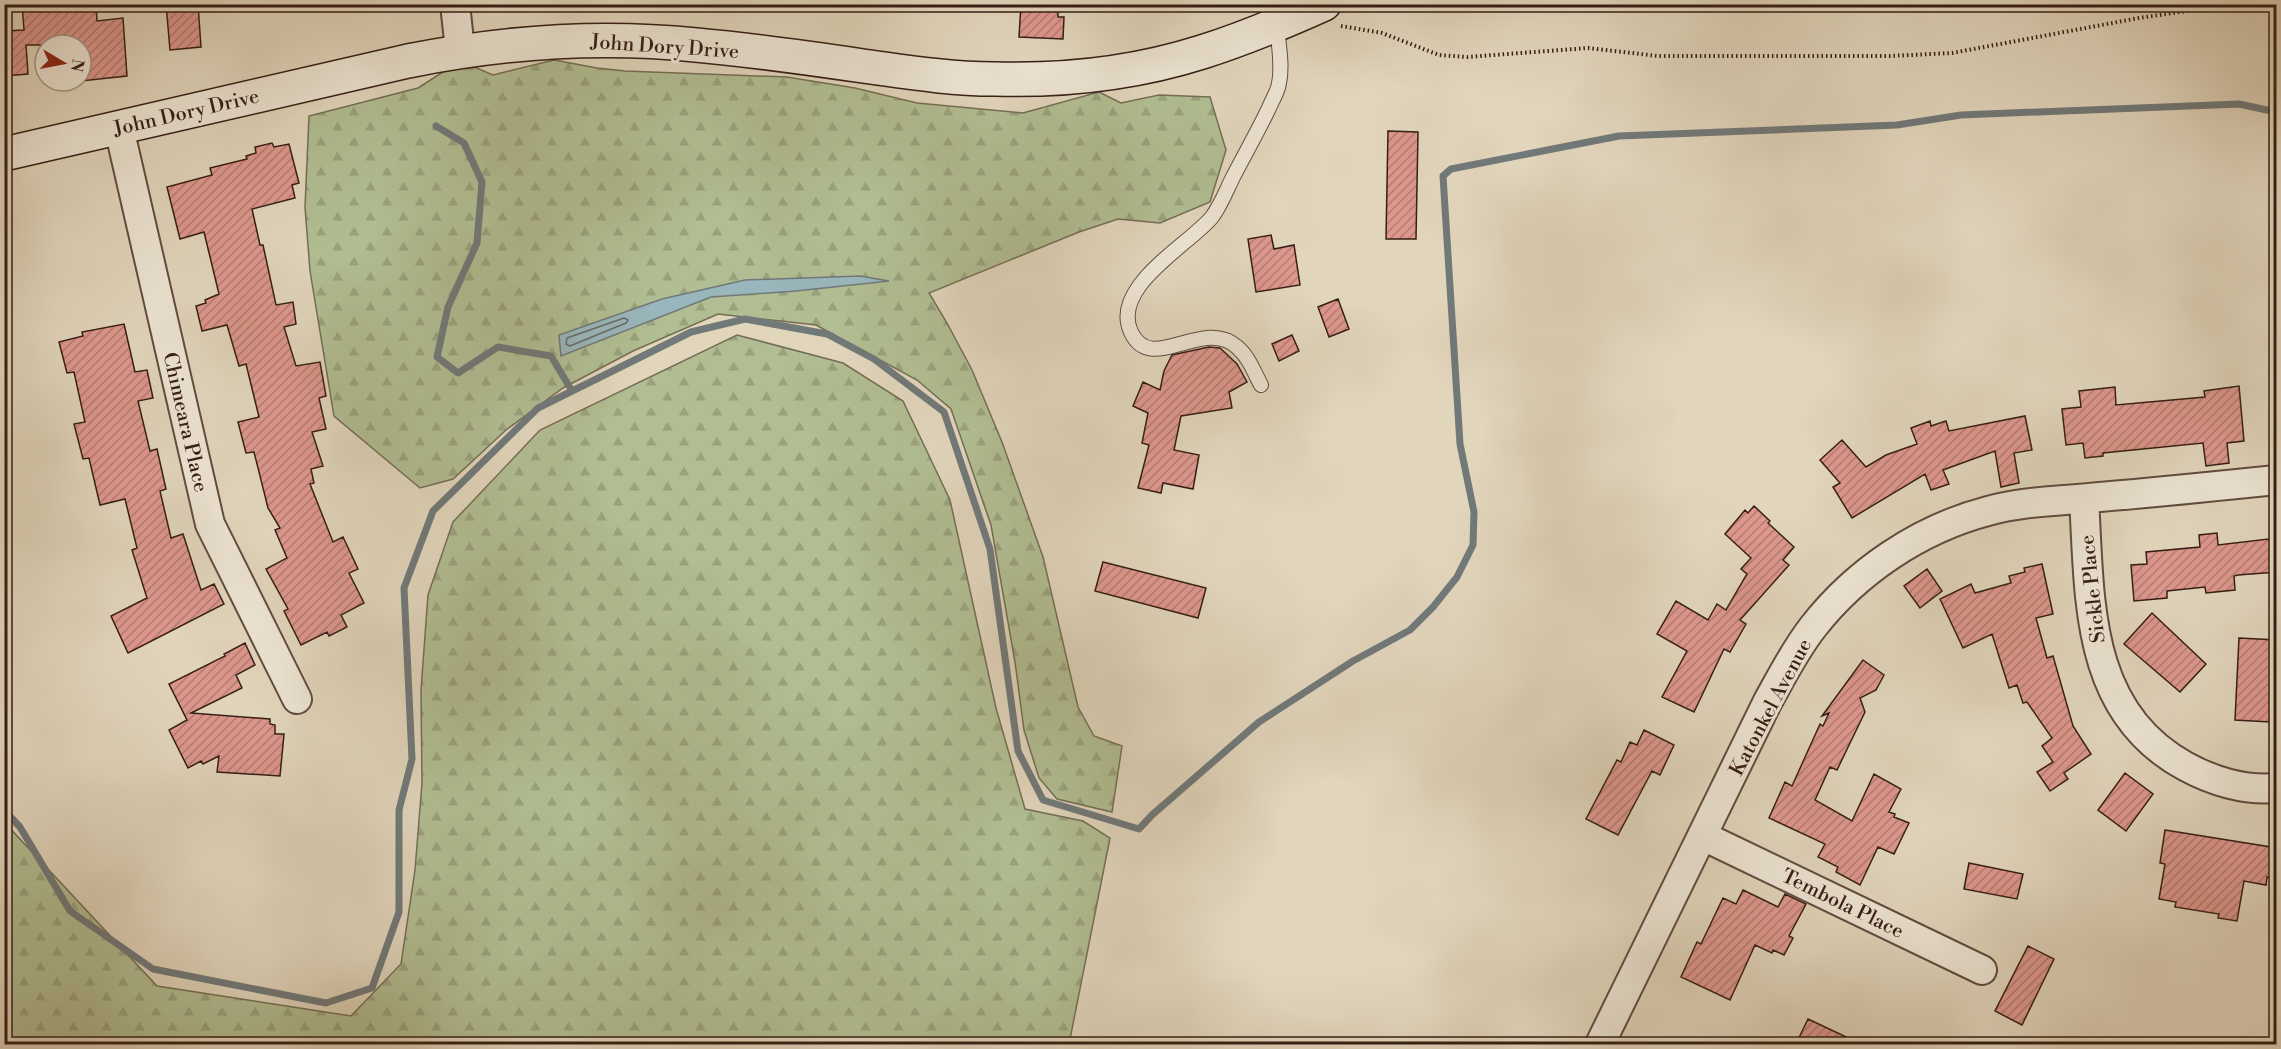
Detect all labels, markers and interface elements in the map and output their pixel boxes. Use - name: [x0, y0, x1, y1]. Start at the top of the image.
- street label: John Dory Drive: [589, 30, 740, 65]
- north arrow: [33, 33, 93, 93]
- text: N: [66, 57, 88, 74]
- street label: John Dory Drive: [110, 85, 262, 143]
- street label: Chimeara Place: [156, 350, 213, 495]
- street label: Sickle Place: [2075, 533, 2112, 644]
- street label: Katonkel Avenue: [1725, 635, 1818, 781]
- street label: Tembola Place: [1777, 864, 1907, 945]

